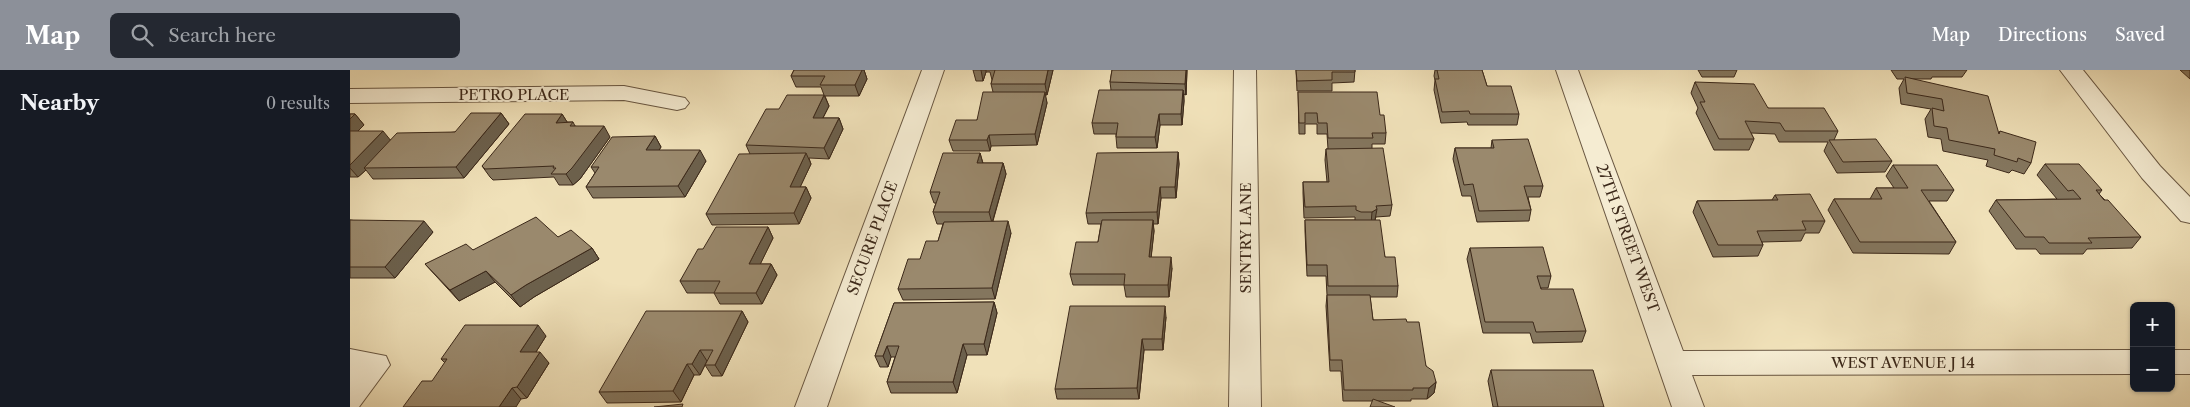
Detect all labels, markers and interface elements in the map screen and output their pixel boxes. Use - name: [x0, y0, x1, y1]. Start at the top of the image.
- search box: [110, 13, 460, 58]
- text: Map: [25, 21, 80, 50]
- icon: search: [128, 21, 156, 49]
- text: Search here: [168, 24, 276, 47]
- text: Map: [1931, 24, 1970, 46]
- text: Directions: [1998, 24, 2087, 46]
- text: Saved: [2115, 24, 2165, 46]
- street label: PETRO PLACE: [459, 85, 569, 104]
- text: Nearby: [20, 90, 99, 115]
- text: 0 results: [266, 93, 330, 113]
- street label: 27TH STREET WEST: [1592, 161, 1664, 316]
- street label: SECURE PLACE: [843, 178, 901, 298]
- street label: SENTRY LANE: [1236, 182, 1255, 294]
- map controls: [2130, 302, 2175, 392]
- button: +: [2130, 302, 2175, 347]
- button: −: [2130, 347, 2175, 392]
- street label: WEST AVENUE J 14: [1830, 353, 1975, 372]

